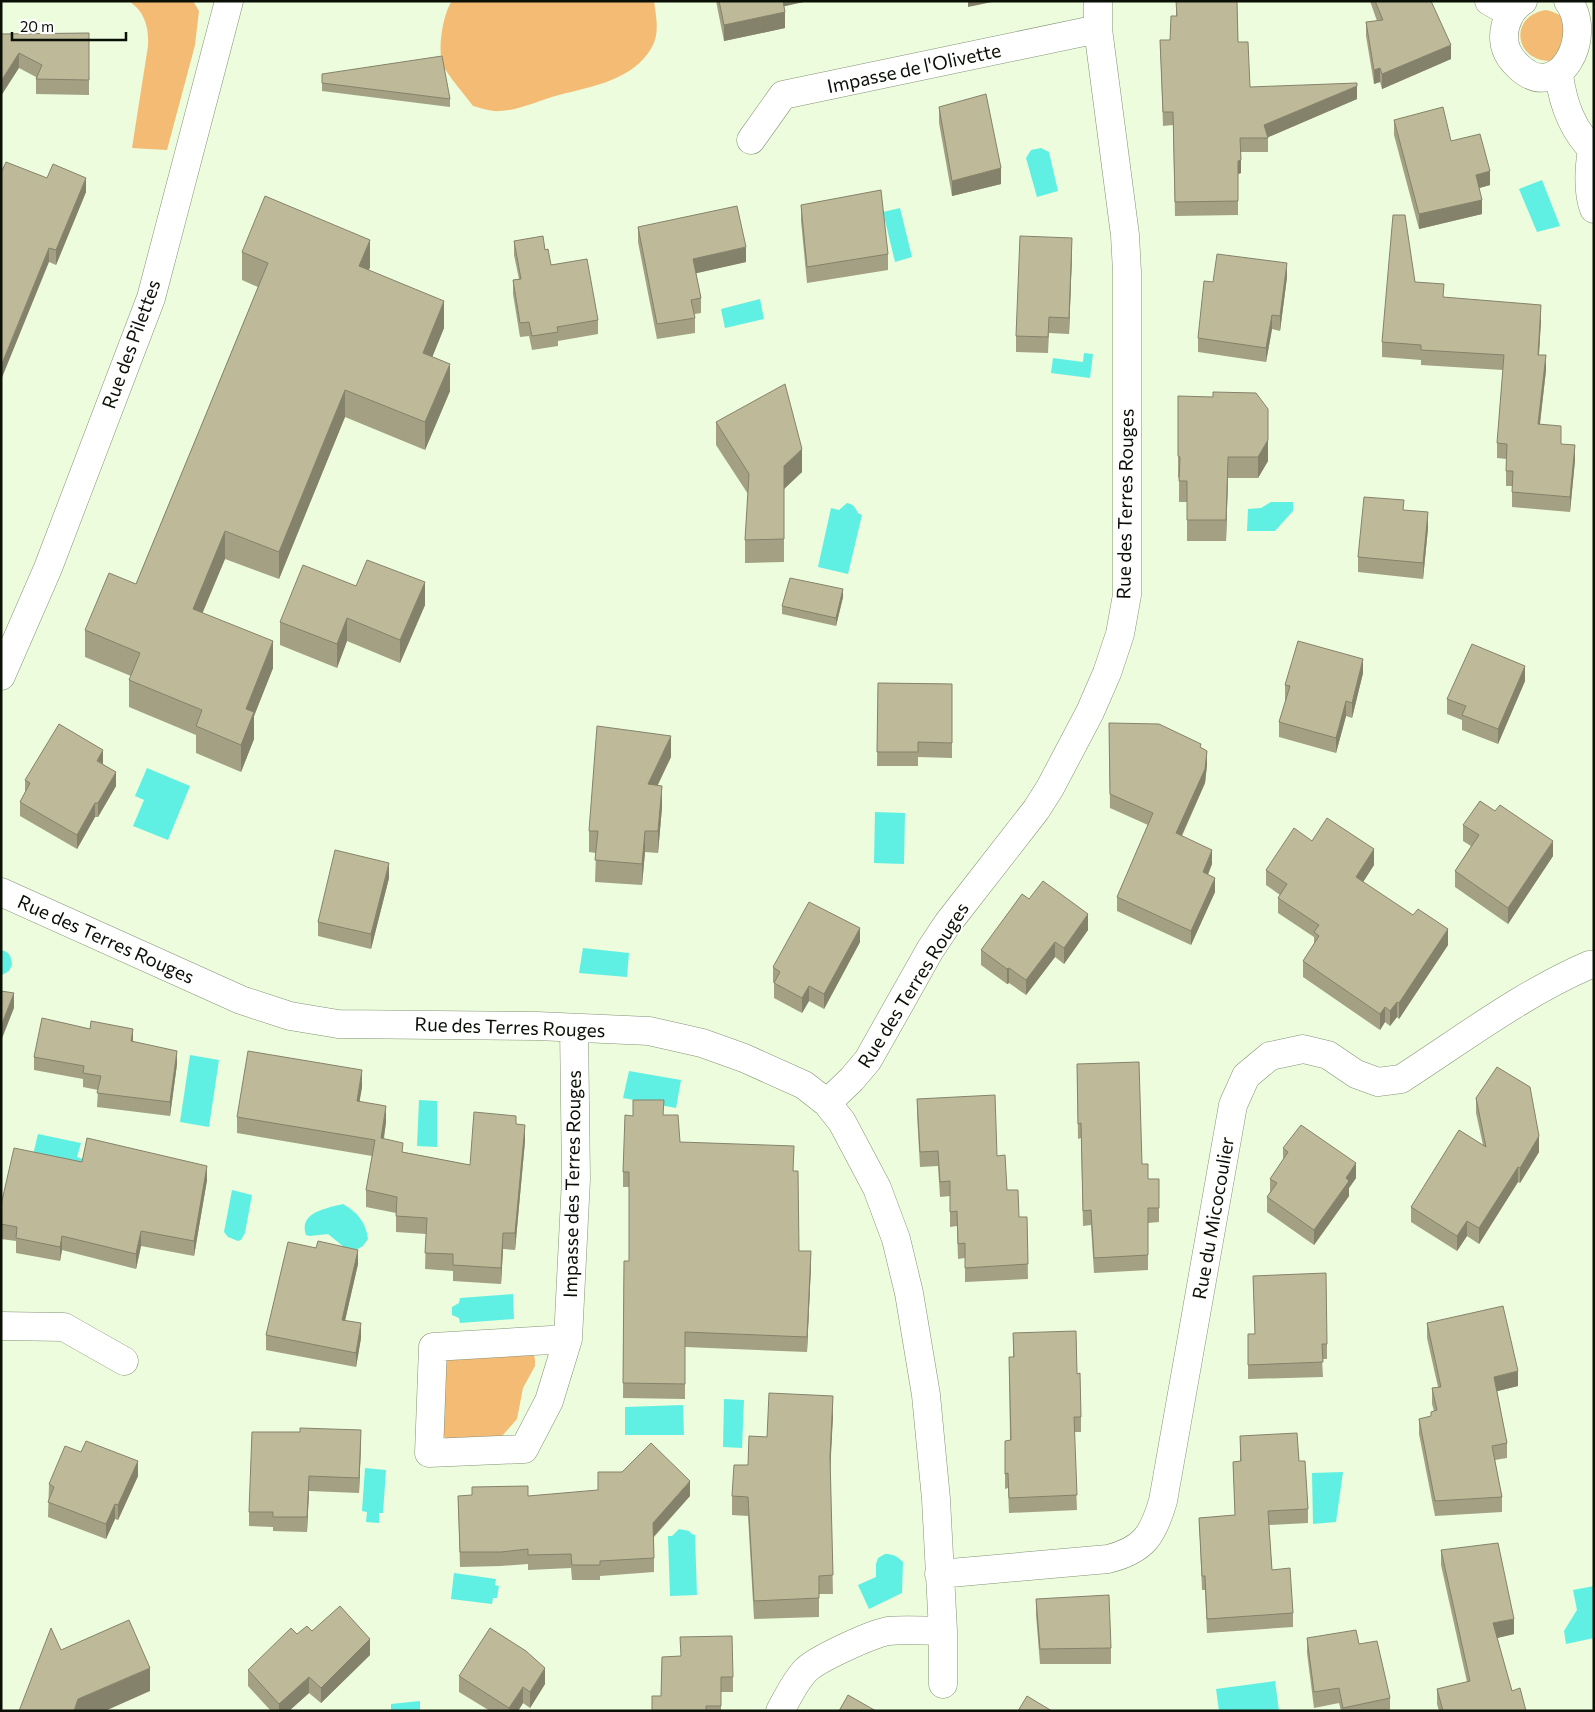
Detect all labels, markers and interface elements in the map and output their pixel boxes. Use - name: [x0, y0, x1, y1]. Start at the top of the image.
- scale bar: [12, 10, 126, 42]
- text: 20 m: [20, 17, 54, 35]
- street label: Impasse de l'Olivette: [825, 38, 1003, 97]
- street label: Rue des Pilettes: [96, 276, 165, 412]
- street label: Rue des Terres Rouges: [1111, 408, 1138, 600]
- street label: Rue des Terres Rouges: [14, 889, 198, 988]
- street label: Rue des Terres Rouges: [852, 898, 973, 1072]
- street label: Rue des Terres Rouges: [414, 1012, 606, 1041]
- street label: Impasse des Terres Rouges: [558, 1070, 585, 1298]
- street label: Rue du Micocoulier: [1187, 1134, 1238, 1301]

